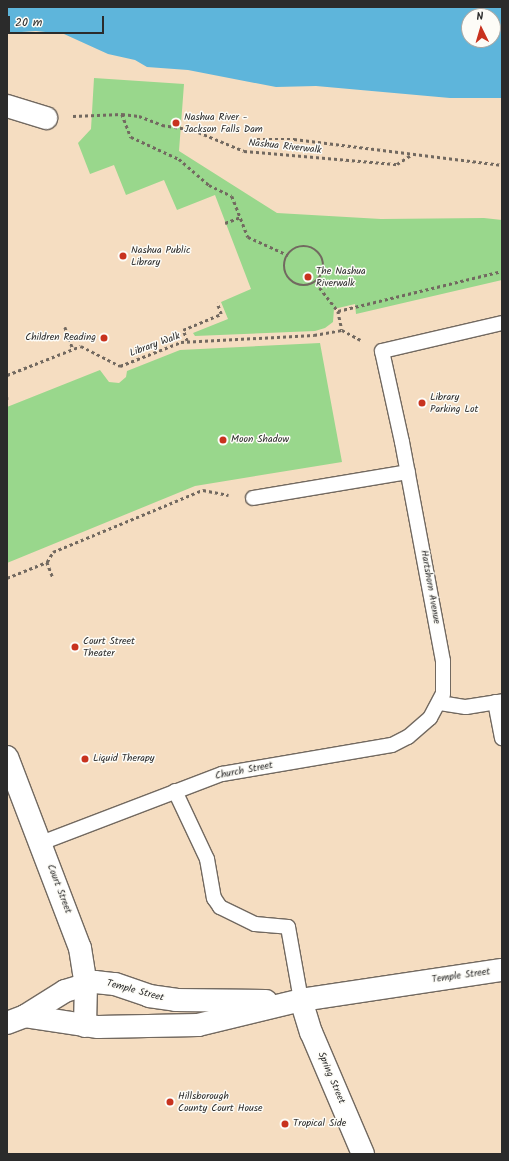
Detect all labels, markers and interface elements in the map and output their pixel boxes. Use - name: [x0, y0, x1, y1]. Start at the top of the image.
- scale bar: [10, 8, 106, 34]
- north arrow: [461, 8, 501, 48]
- text: N: [476, 8, 484, 26]
- text: 20 m: [15, 13, 42, 32]
- place label: Nashua River - Jackson Falls Dam: [184, 111, 263, 134]
- marker: Nashua River - Jackson Falls Dam: [171, 118, 181, 128]
- street label: Nashua Riverwalk: [248, 137, 322, 157]
- place label: Nashua Public Library: [131, 244, 190, 268]
- marker: Nashua Public Library: [118, 251, 128, 261]
- place label: The Nashua Riverwalk: [316, 265, 366, 288]
- marker: The Nashua Riverwalk: [303, 272, 313, 282]
- street label: Library Walk: [128, 330, 182, 360]
- place label: Children Reading: [25, 332, 96, 344]
- marker: Children Reading: [99, 333, 109, 343]
- place label: Library Parking Lot: [430, 391, 478, 414]
- marker: Library Parking Lot: [417, 398, 427, 408]
- place label: Moon Shadow: [231, 434, 289, 446]
- marker: Moon Shadow: [218, 435, 228, 445]
- street label: Hartshorn Avenue: [418, 549, 442, 625]
- place label: Court Street Theater: [83, 635, 135, 658]
- marker: Court Street Theater: [70, 642, 80, 652]
- place label: Liquid Therapy: [93, 753, 154, 765]
- marker: Liquid Therapy: [80, 754, 90, 764]
- street label: Church Street: [214, 760, 274, 782]
- street label: Court Street: [44, 863, 74, 915]
- street label: Temple Street: [431, 966, 491, 986]
- street label: Temple Street: [105, 978, 165, 1004]
- street label: Spring Street: [315, 1050, 347, 1106]
- place label: Hillsborough County Court House: [178, 1090, 263, 1114]
- marker: Hillsborough County Court House: [165, 1097, 175, 1107]
- place label: Tropical Side: [293, 1118, 346, 1130]
- marker: Tropical Side: [280, 1119, 290, 1129]

